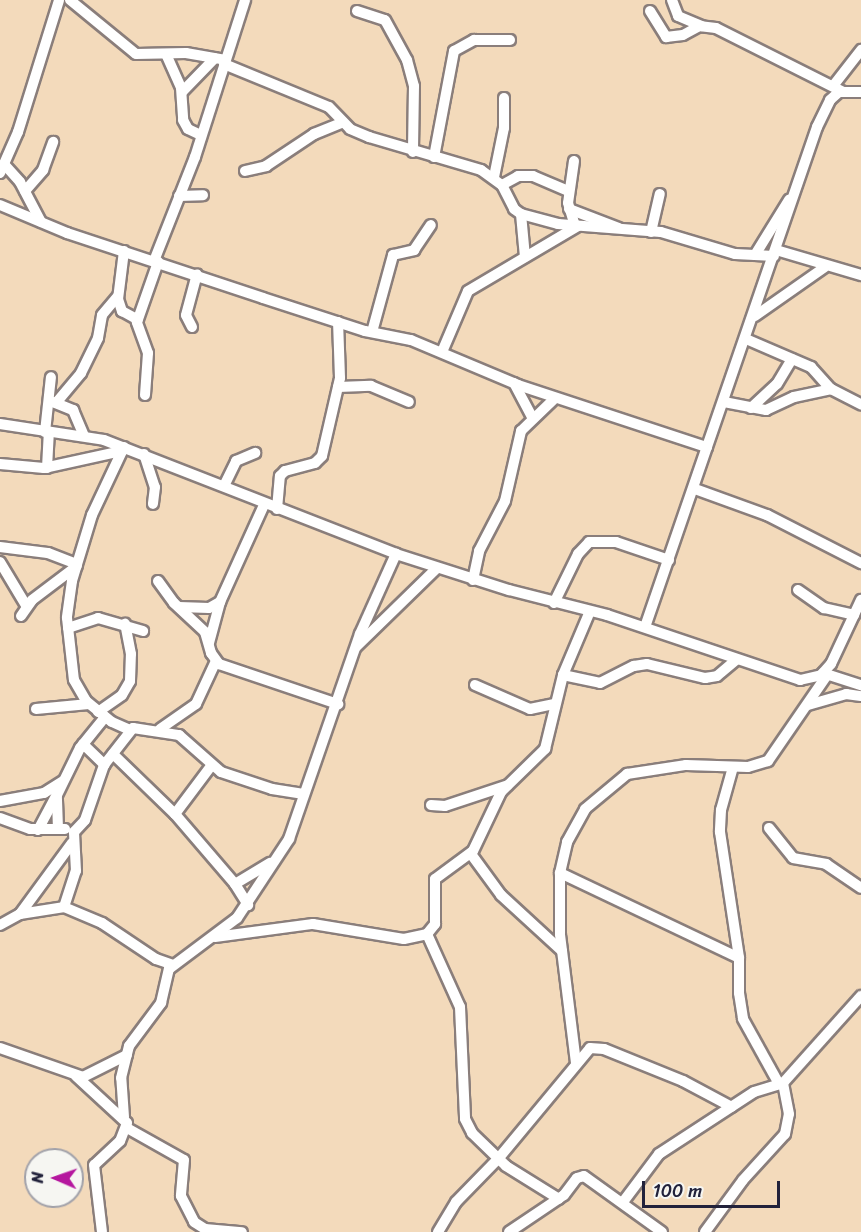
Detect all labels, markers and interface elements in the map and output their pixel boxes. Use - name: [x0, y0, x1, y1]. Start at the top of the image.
- north arrow: [24, 1148, 84, 1208]
- scale bar: [645, 1169, 783, 1207]
- text: N: [23, 1171, 52, 1183]
- text: 100 m: [653, 1175, 702, 1207]

